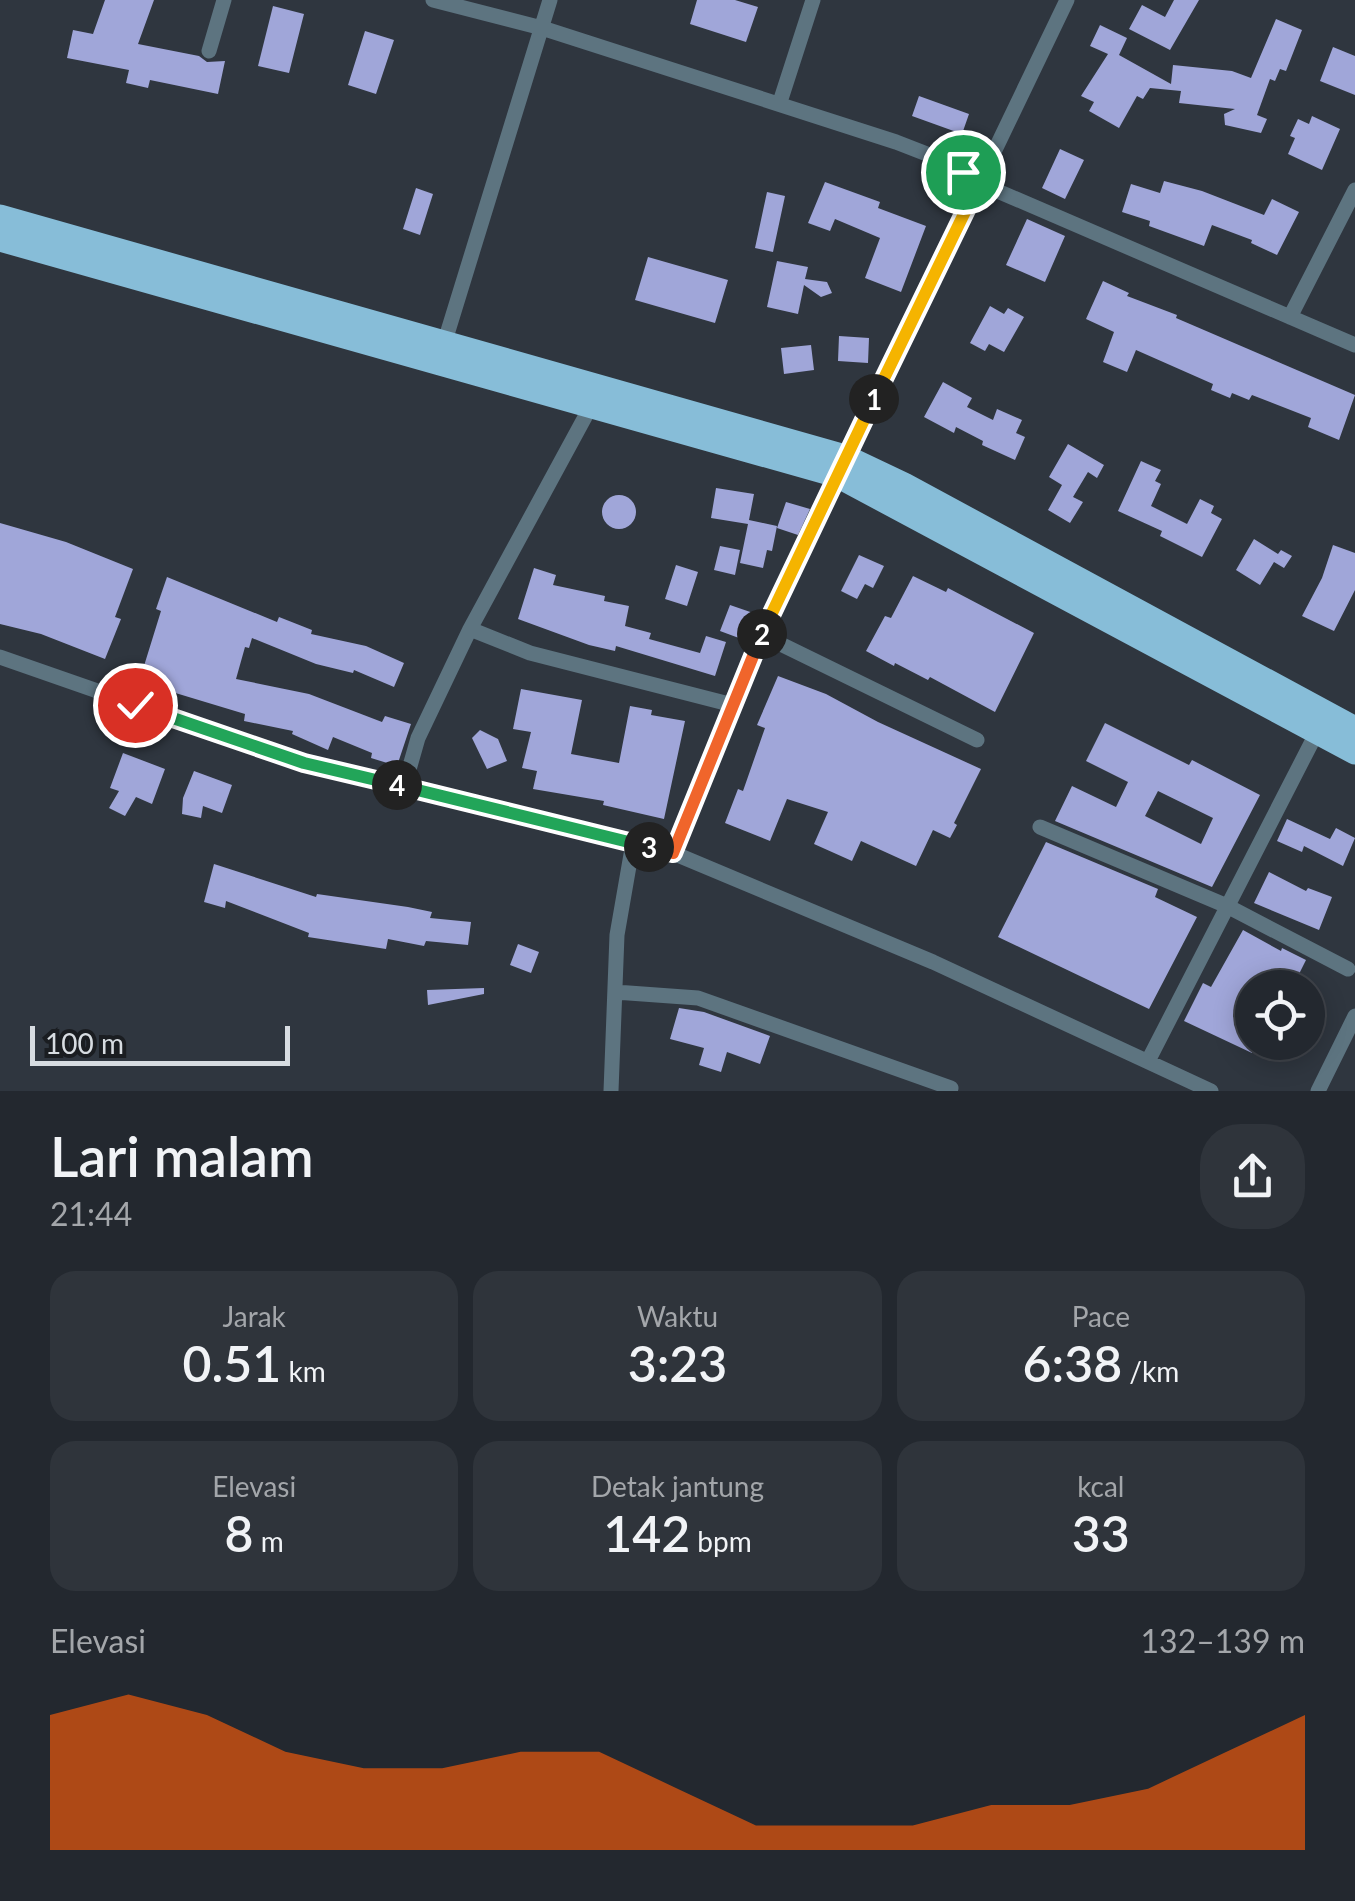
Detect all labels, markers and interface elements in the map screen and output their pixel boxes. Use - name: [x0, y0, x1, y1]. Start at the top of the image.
- pin: [921, 130, 1006, 215]
- icon: arrive: [936, 145, 991, 200]
- pin: 1: [849, 374, 899, 424]
- text: 1: [866, 382, 882, 416]
- pin: 2: [737, 609, 787, 659]
- text: 2: [754, 617, 770, 651]
- pin: [93, 663, 178, 748]
- icon: check: [108, 678, 163, 733]
- pin: 4: [372, 760, 422, 810]
- text: 4: [389, 768, 405, 802]
- pin: 3: [624, 822, 674, 872]
- text: 3: [641, 830, 657, 864]
- map controls: [1235, 970, 1325, 1060]
- button: locate: [1235, 970, 1325, 1060]
- scale bar: [30, 1021, 290, 1066]
- text: 100 m: [45, 1026, 124, 1060]
- text: Lari malam: [50, 1123, 314, 1189]
- button: share: [1200, 1124, 1305, 1229]
- text: 21:44: [50, 1194, 132, 1233]
- text: Jarak: [223, 1299, 286, 1333]
- text: Waktu: [637, 1299, 718, 1333]
- text: Pace: [1072, 1299, 1130, 1333]
- text: 0.51: [183, 1333, 281, 1393]
- text: 3:23: [628, 1333, 727, 1393]
- text: 6:38: [1022, 1333, 1122, 1393]
- text: km: [281, 1354, 326, 1388]
- text: /km: [1122, 1354, 1179, 1388]
- text: Elevasi: [212, 1469, 296, 1503]
- text: Detak jantung: [591, 1469, 764, 1503]
- text: kcal: [1077, 1469, 1124, 1503]
- text: 8: [225, 1503, 254, 1563]
- text: 142: [603, 1503, 690, 1563]
- text: 33: [1072, 1503, 1130, 1563]
- text: m: [254, 1524, 284, 1558]
- text: bpm: [690, 1524, 752, 1558]
- text: Elevasi: [50, 1621, 146, 1660]
- text: 132–139 m: [1141, 1621, 1305, 1660]

